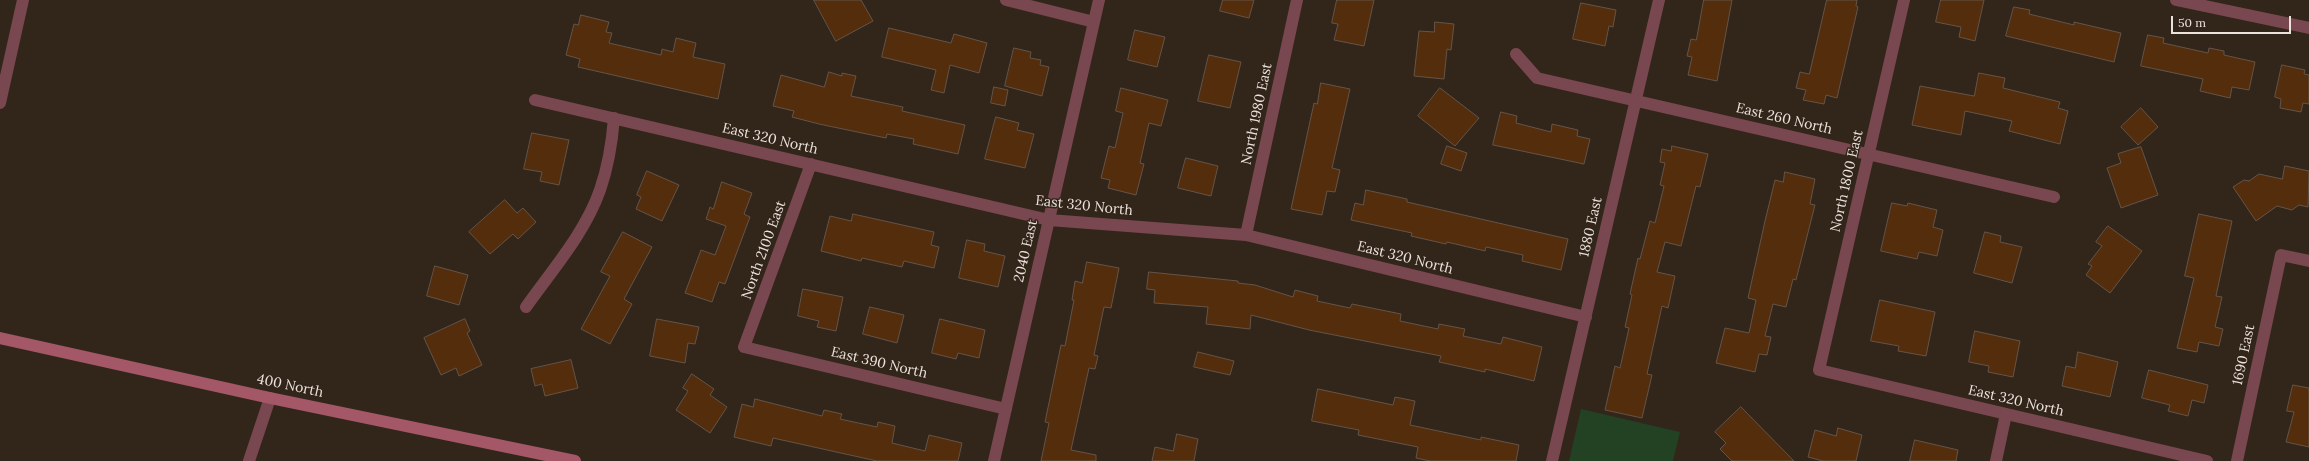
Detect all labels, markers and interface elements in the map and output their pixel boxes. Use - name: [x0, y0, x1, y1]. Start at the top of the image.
- scale bar: [2173, 8, 2293, 34]
- text: 50 m: [2178, 15, 2206, 30]
- street label: North 1980 East: [1238, 62, 1276, 166]
- street label: East 260 North: [1734, 100, 1834, 138]
- street label: East 320 North: [720, 120, 820, 158]
- street label: North 1800 East: [1827, 128, 1867, 234]
- street label: East 320 North: [1034, 193, 1134, 219]
- street label: 1880 East: [1576, 195, 1606, 259]
- street label: North 2100 East: [738, 198, 790, 302]
- street label: 2040 East: [1011, 218, 1041, 284]
- street label: East 320 North: [1355, 238, 1455, 278]
- street label: 1690 East: [2229, 323, 2259, 387]
- street label: East 390 North: [829, 344, 929, 382]
- street label: 400 North: [255, 371, 325, 401]
- street label: East 320 North: [1966, 382, 2066, 420]

